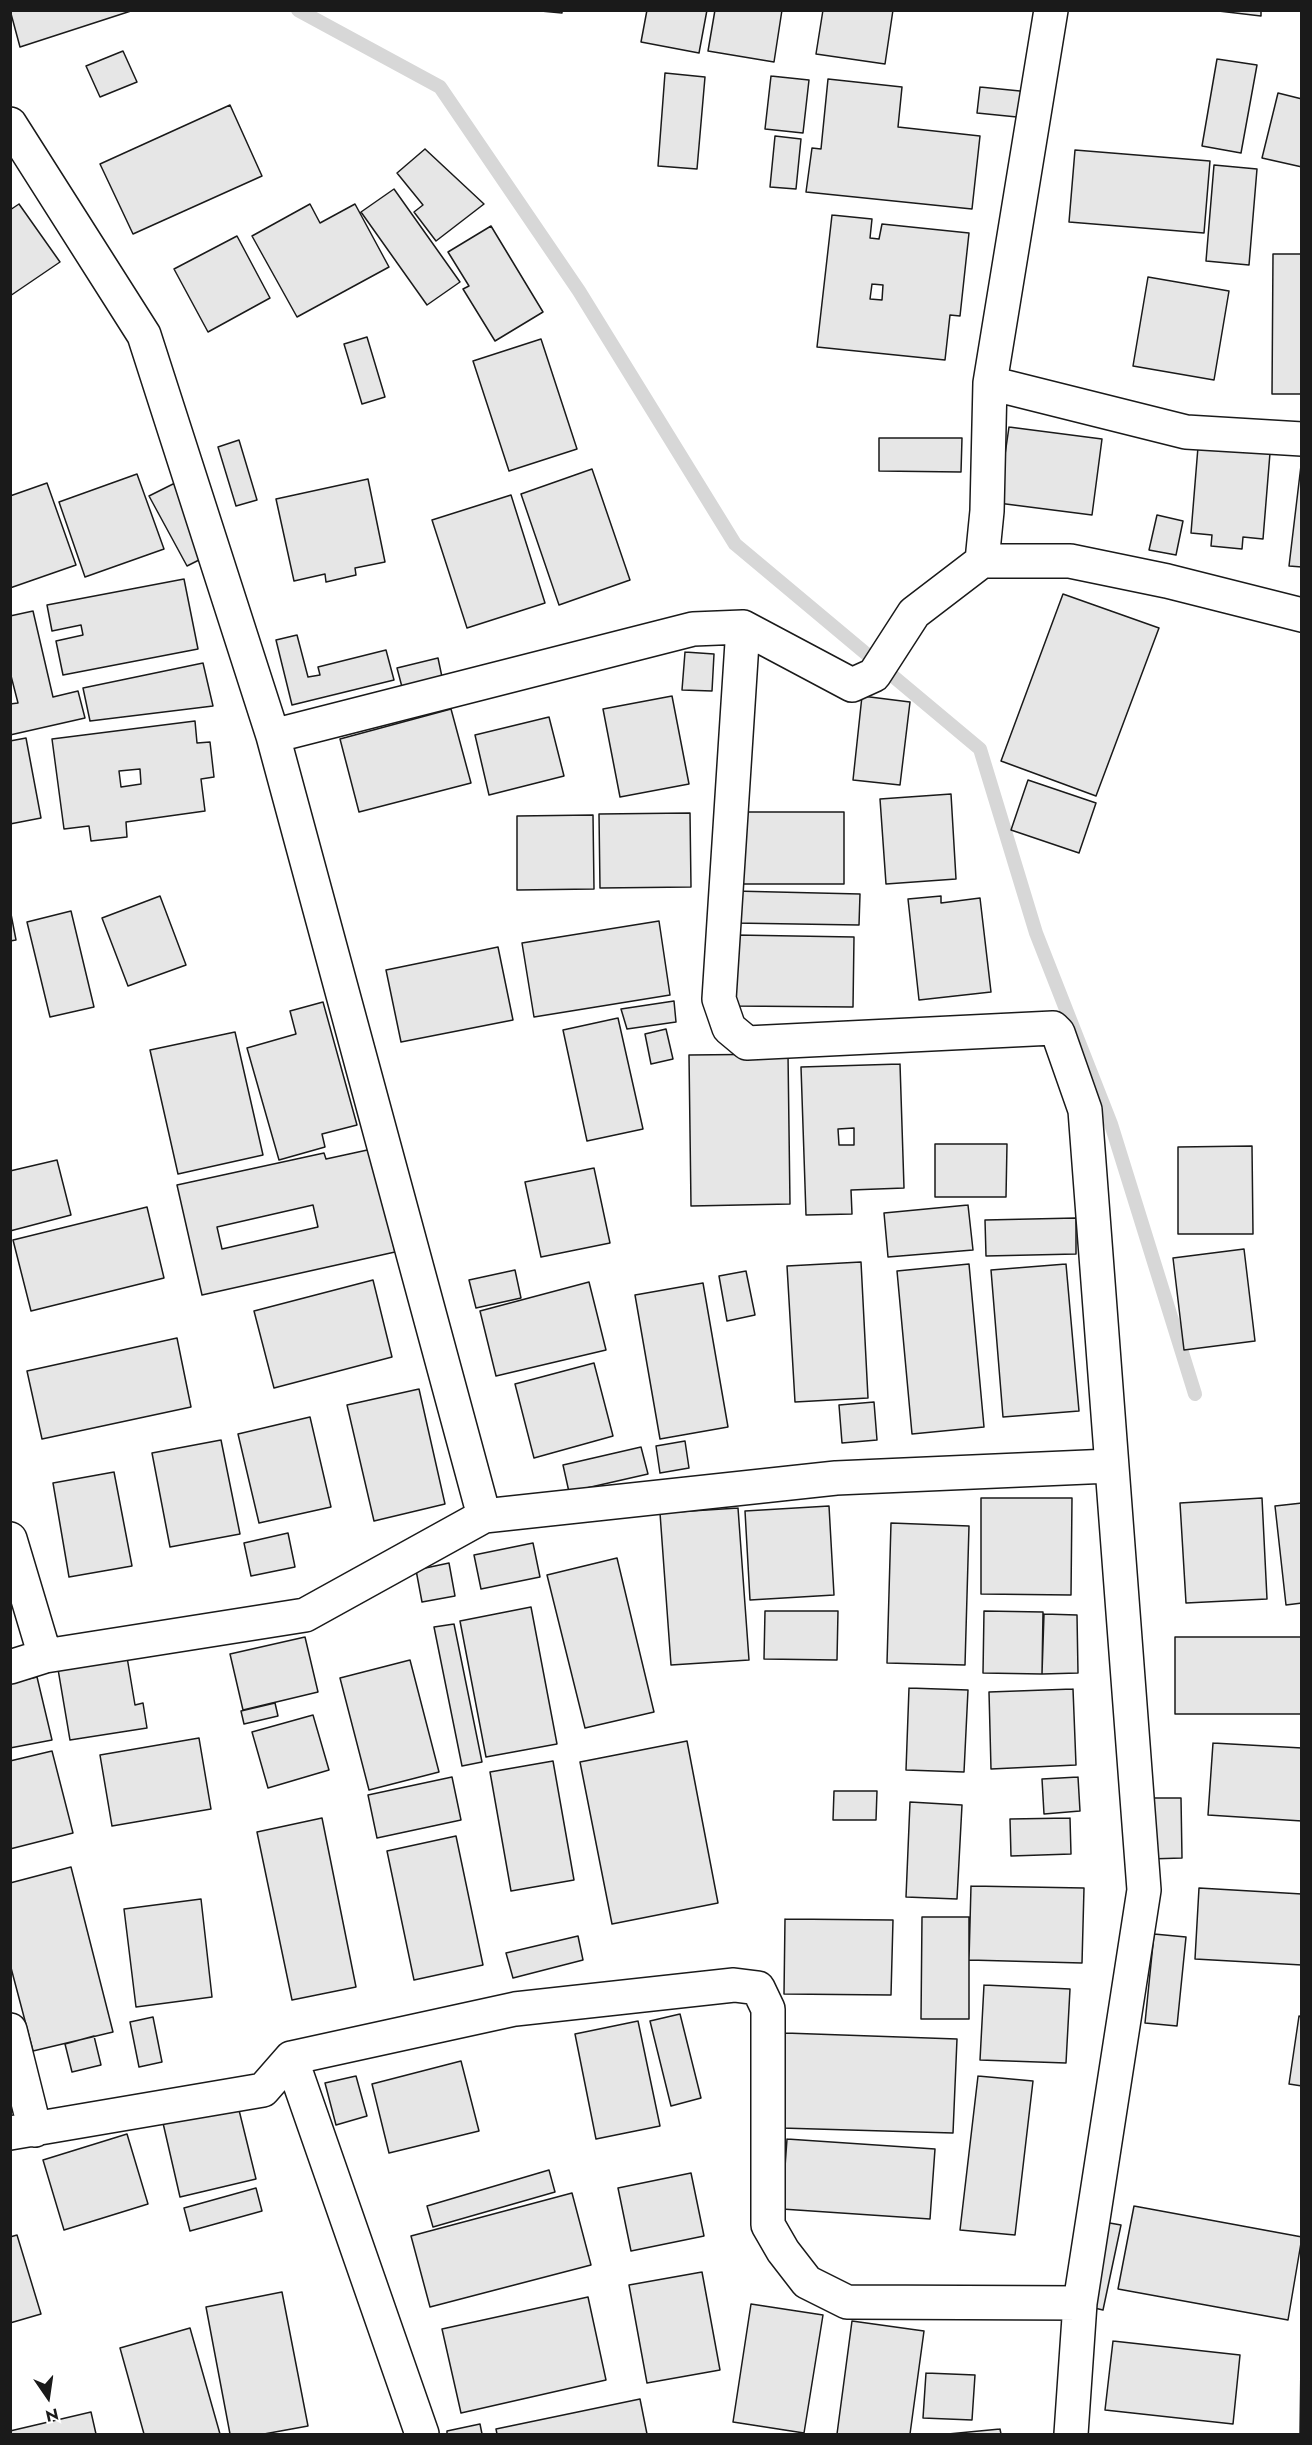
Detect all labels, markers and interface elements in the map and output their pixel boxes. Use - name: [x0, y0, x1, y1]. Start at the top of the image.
- north arrow: [18, 2367, 78, 2427]
- text: N: [43, 2402, 61, 2428]

